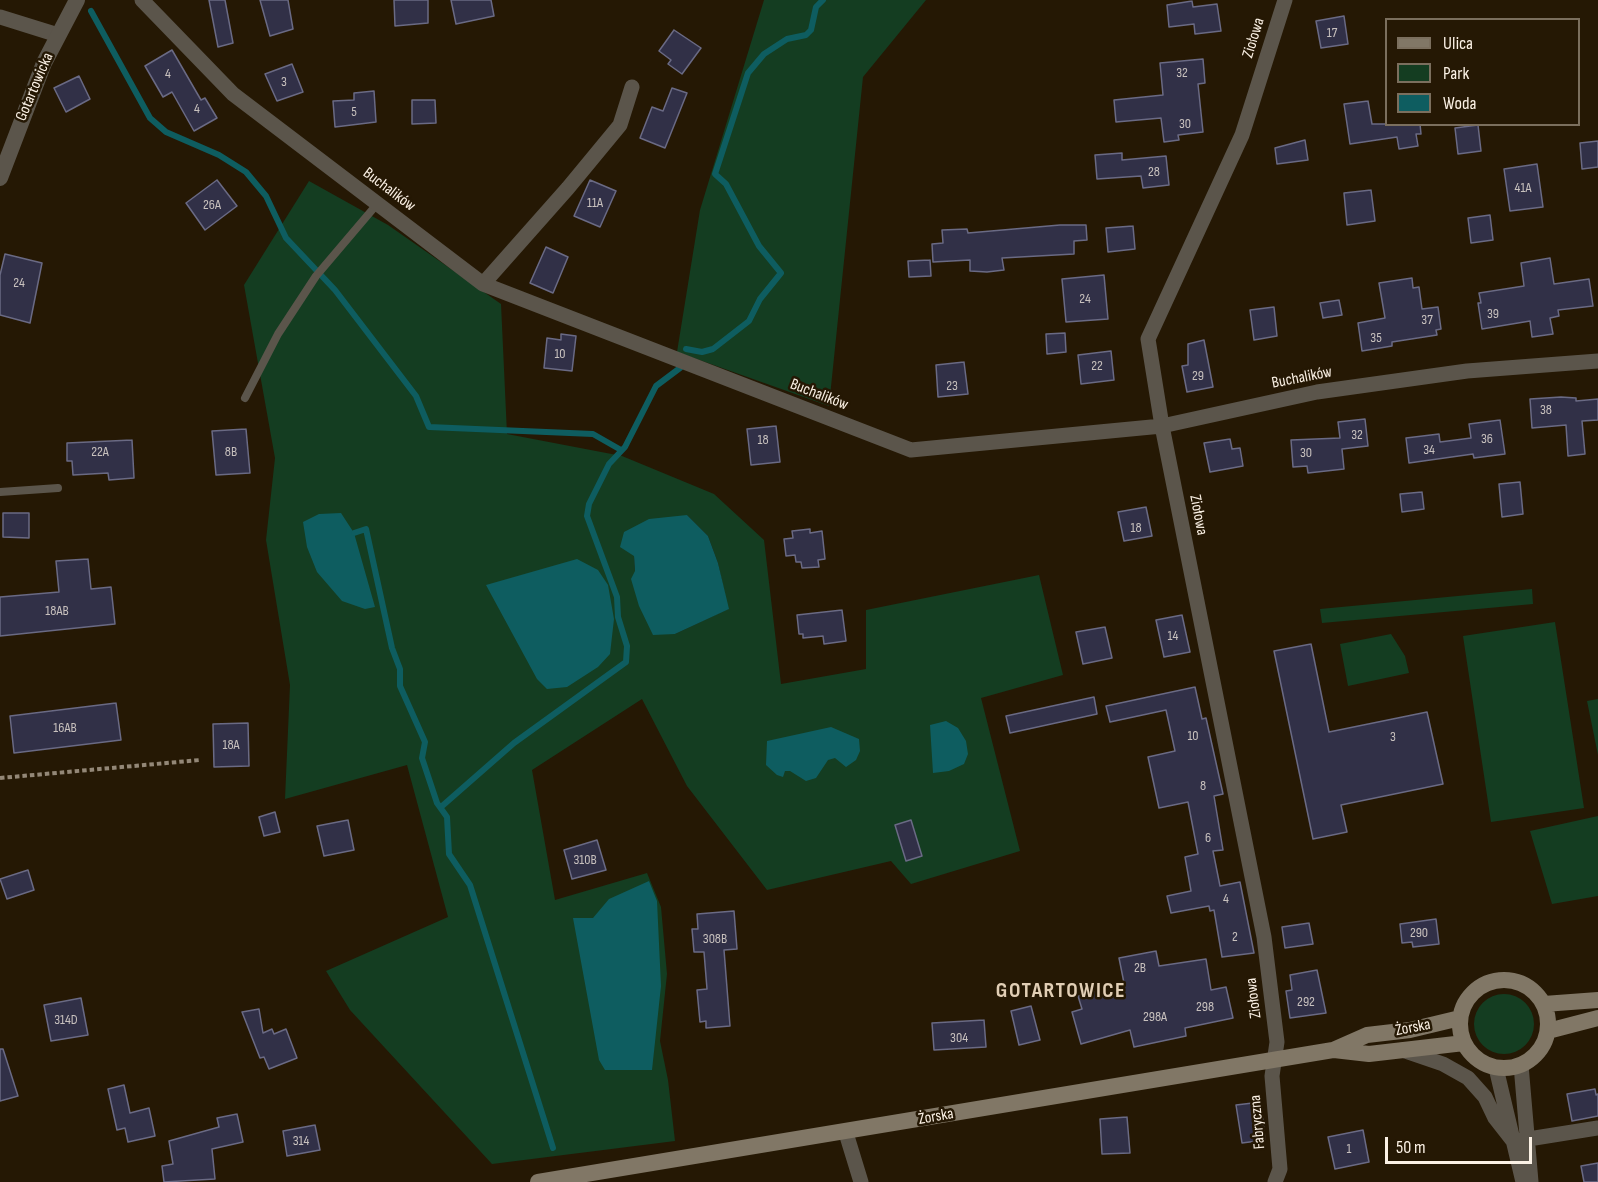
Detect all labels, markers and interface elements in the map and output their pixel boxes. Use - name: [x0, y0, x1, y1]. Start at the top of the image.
- street label: Ziołowa: [1239, 16, 1269, 60]
- legend: [1385, 18, 1580, 126]
- house number: 17: [1327, 25, 1337, 41]
- text: Ulica: [1443, 33, 1473, 54]
- street label: Gotartowicka: [12, 50, 58, 124]
- text: Park: [1443, 63, 1469, 84]
- house number: 32: [1176, 65, 1188, 81]
- house number: 4: [165, 66, 171, 82]
- house number: 3: [281, 74, 287, 90]
- text: Woda: [1443, 93, 1476, 114]
- house number: 4: [194, 101, 200, 117]
- house number: 5: [351, 104, 357, 120]
- house number: 30: [1179, 116, 1191, 132]
- street label: Buchalików: [359, 164, 419, 216]
- house number: 28: [1148, 164, 1160, 180]
- house number: 41A: [1515, 180, 1531, 196]
- house number: 11A: [587, 195, 603, 211]
- house number: 26A: [203, 197, 221, 213]
- house number: 24: [13, 275, 25, 291]
- house number: 24: [1079, 291, 1091, 307]
- house number: 39: [1487, 306, 1499, 322]
- house number: 37: [1421, 312, 1433, 328]
- house number: 35: [1370, 330, 1382, 346]
- house number: 10: [554, 346, 566, 362]
- house number: 22: [1091, 358, 1103, 374]
- street label: Buchalików: [1270, 363, 1334, 393]
- house number: 29: [1192, 368, 1204, 384]
- street label: Buchalików: [787, 375, 851, 415]
- house number: 23: [946, 378, 958, 394]
- house number: 38: [1540, 402, 1552, 418]
- house number: 32: [1351, 427, 1363, 443]
- house number: 36: [1481, 431, 1493, 447]
- house number: 18: [757, 432, 769, 448]
- house number: 34: [1423, 442, 1435, 458]
- house number: 22A: [91, 444, 109, 460]
- house number: 8B: [225, 444, 237, 460]
- house number: 30: [1300, 445, 1312, 461]
- street label: Ziołowa: [1185, 493, 1211, 537]
- house number: 18: [1130, 520, 1142, 536]
- house number: 18AB: [45, 603, 69, 619]
- house number: 14: [1168, 628, 1178, 644]
- house number: 16AB: [53, 720, 77, 736]
- house number: 10: [1187, 728, 1199, 744]
- house number: 3: [1390, 729, 1396, 745]
- house number: 18A: [222, 737, 240, 753]
- house number: 8: [1200, 778, 1206, 794]
- house number: 6: [1205, 830, 1211, 846]
- house number: 310B: [573, 852, 597, 868]
- house number: 4: [1223, 891, 1229, 907]
- house number: 290: [1410, 925, 1428, 941]
- house number: 2: [1232, 929, 1238, 945]
- house number: 308B: [703, 931, 727, 947]
- house number: 2B: [1134, 960, 1146, 976]
- street label: Ziołowa: [1242, 977, 1266, 1019]
- district label: GOTARTOWICE: [996, 978, 1126, 1004]
- house number: 292: [1297, 994, 1315, 1010]
- house number: 298: [1196, 999, 1214, 1015]
- house number: 298A: [1143, 1009, 1167, 1025]
- house number: 314D: [54, 1012, 78, 1028]
- street label: Żorska: [1394, 1015, 1432, 1041]
- house number: 304: [950, 1030, 968, 1046]
- street label: Fabryczna: [1246, 1094, 1270, 1150]
- street label: Żorska: [917, 1104, 955, 1130]
- scale bar: [1388, 1125, 1535, 1163]
- house number: 314: [293, 1133, 309, 1149]
- text: 50 m: [1396, 1137, 1426, 1158]
- house number: 1: [1347, 1141, 1351, 1157]

